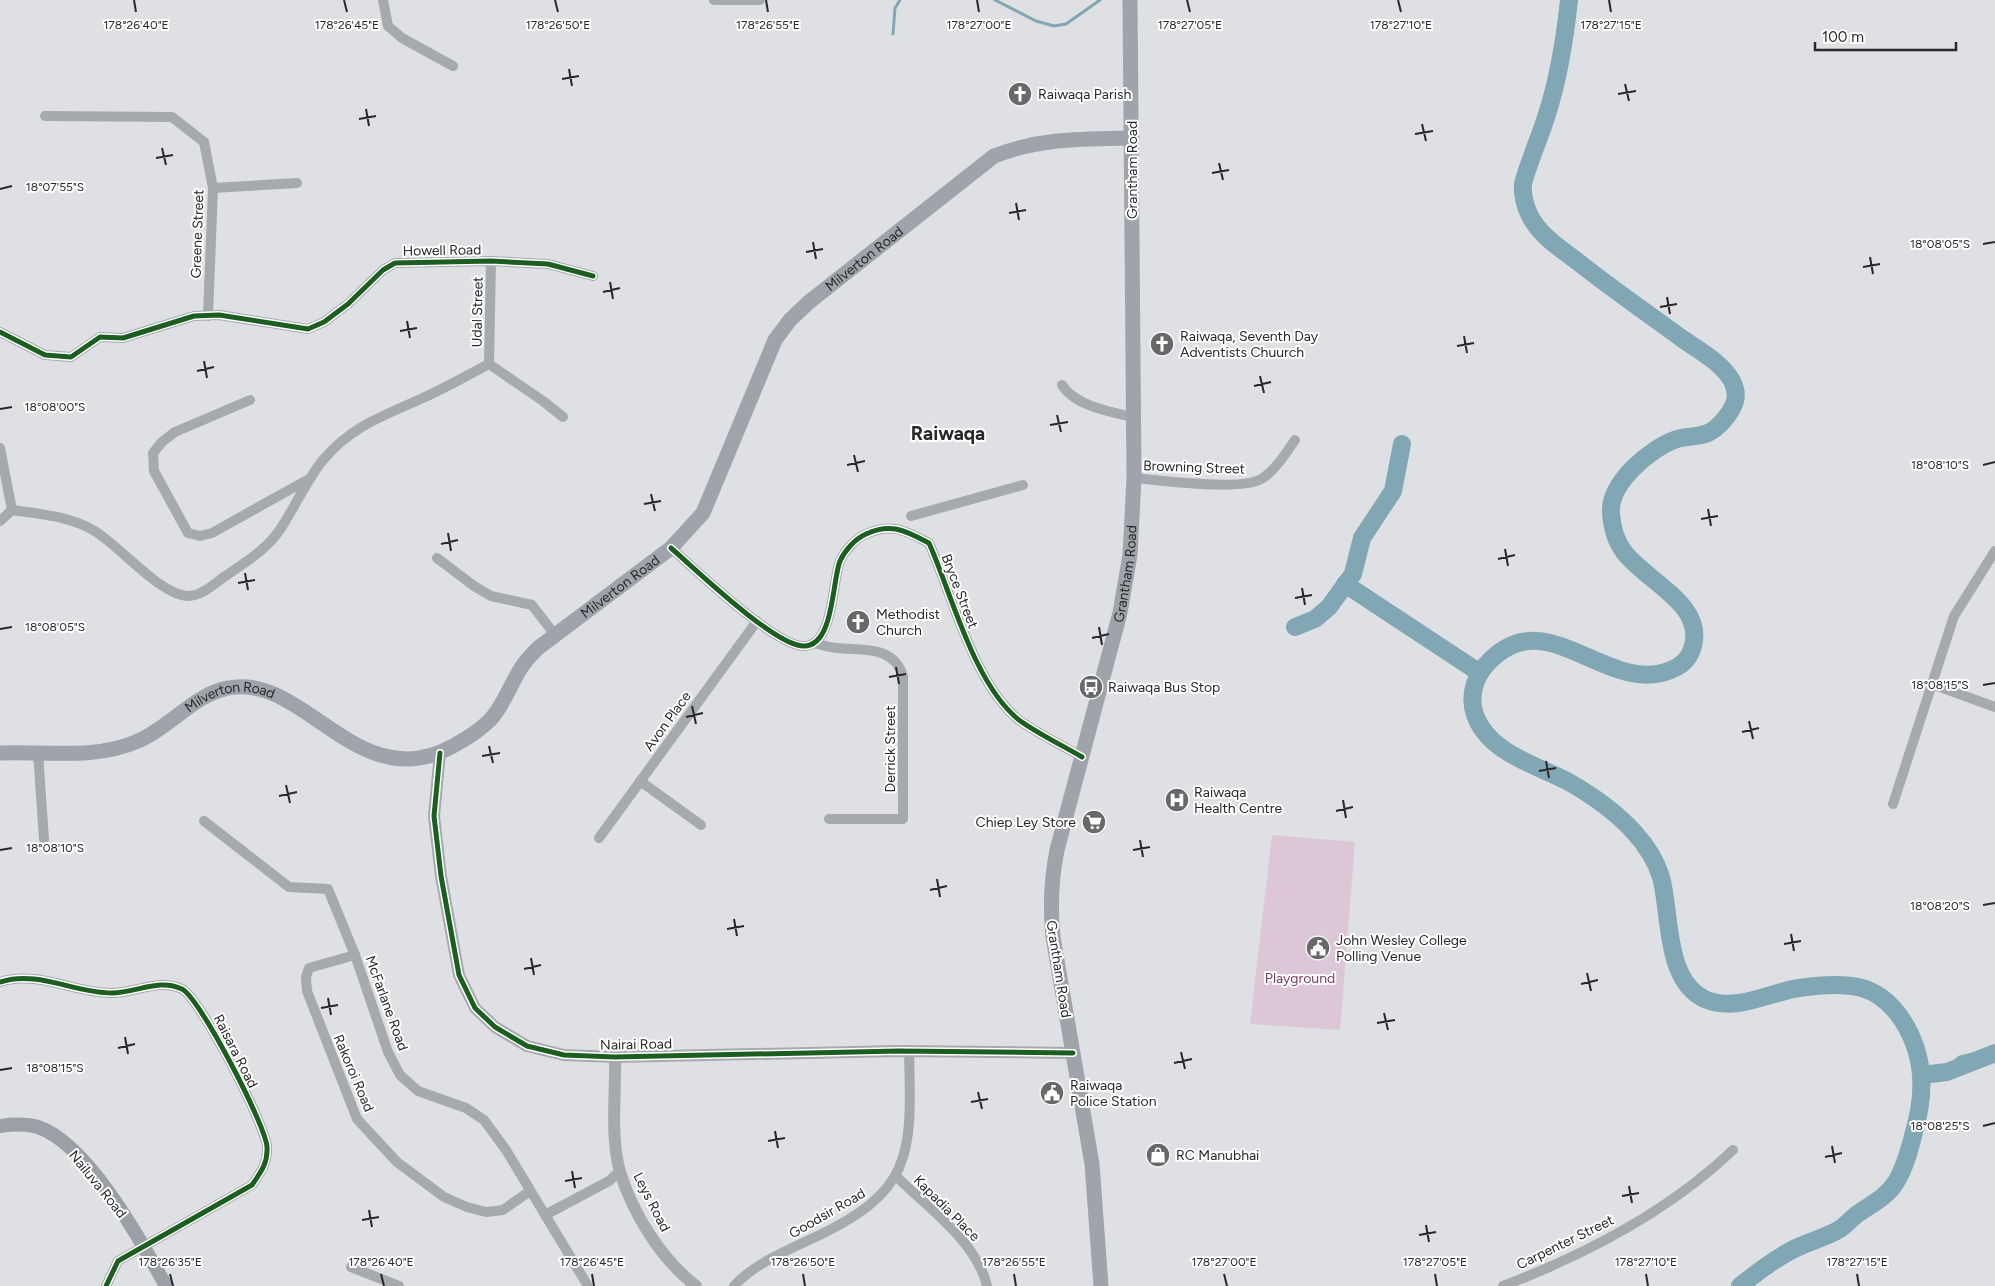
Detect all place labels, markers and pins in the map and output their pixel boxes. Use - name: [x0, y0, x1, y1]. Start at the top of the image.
- church icon: Raiwaqa Parish: [1007, 81, 1033, 107]
- place label: Raiwaqa Parish: [1038, 86, 1131, 103]
- place label: Raiwaqa, Seventh Day Adventists Chuurch: [1180, 328, 1319, 361]
- church icon: Raiwaqa, Seventh Day Adventists Chuurch: [1149, 331, 1175, 357]
- place label: Methodist Church: [876, 606, 940, 639]
- church icon: Methodist Church: [845, 609, 871, 635]
- bus stop icon: Raiwaqa Bus Stop: [1078, 674, 1104, 700]
- place label: Raiwaqa Bus Stop: [1108, 679, 1220, 696]
- place label: Raiwaqa Health Centre: [1194, 784, 1283, 817]
- hospital icon: Raiwaqa Health Centre: [1164, 787, 1190, 813]
- supermarket icon: Chiep Ley Store: [1081, 809, 1107, 835]
- place label: Chiep Ley Store: [976, 814, 1076, 831]
- place label: John Wesley College Polling Venue: [1336, 932, 1467, 965]
- public building icon: John Wesley College Polling Venue: [1305, 935, 1331, 961]
- place label: Raiwaqa Police Station: [1070, 1077, 1157, 1110]
- public building icon: Raiwaqa Police Station: [1039, 1080, 1065, 1106]
- shop icon: RC Manubhai: [1145, 1142, 1171, 1168]
- place label: RC Manubhai: [1176, 1147, 1259, 1164]

